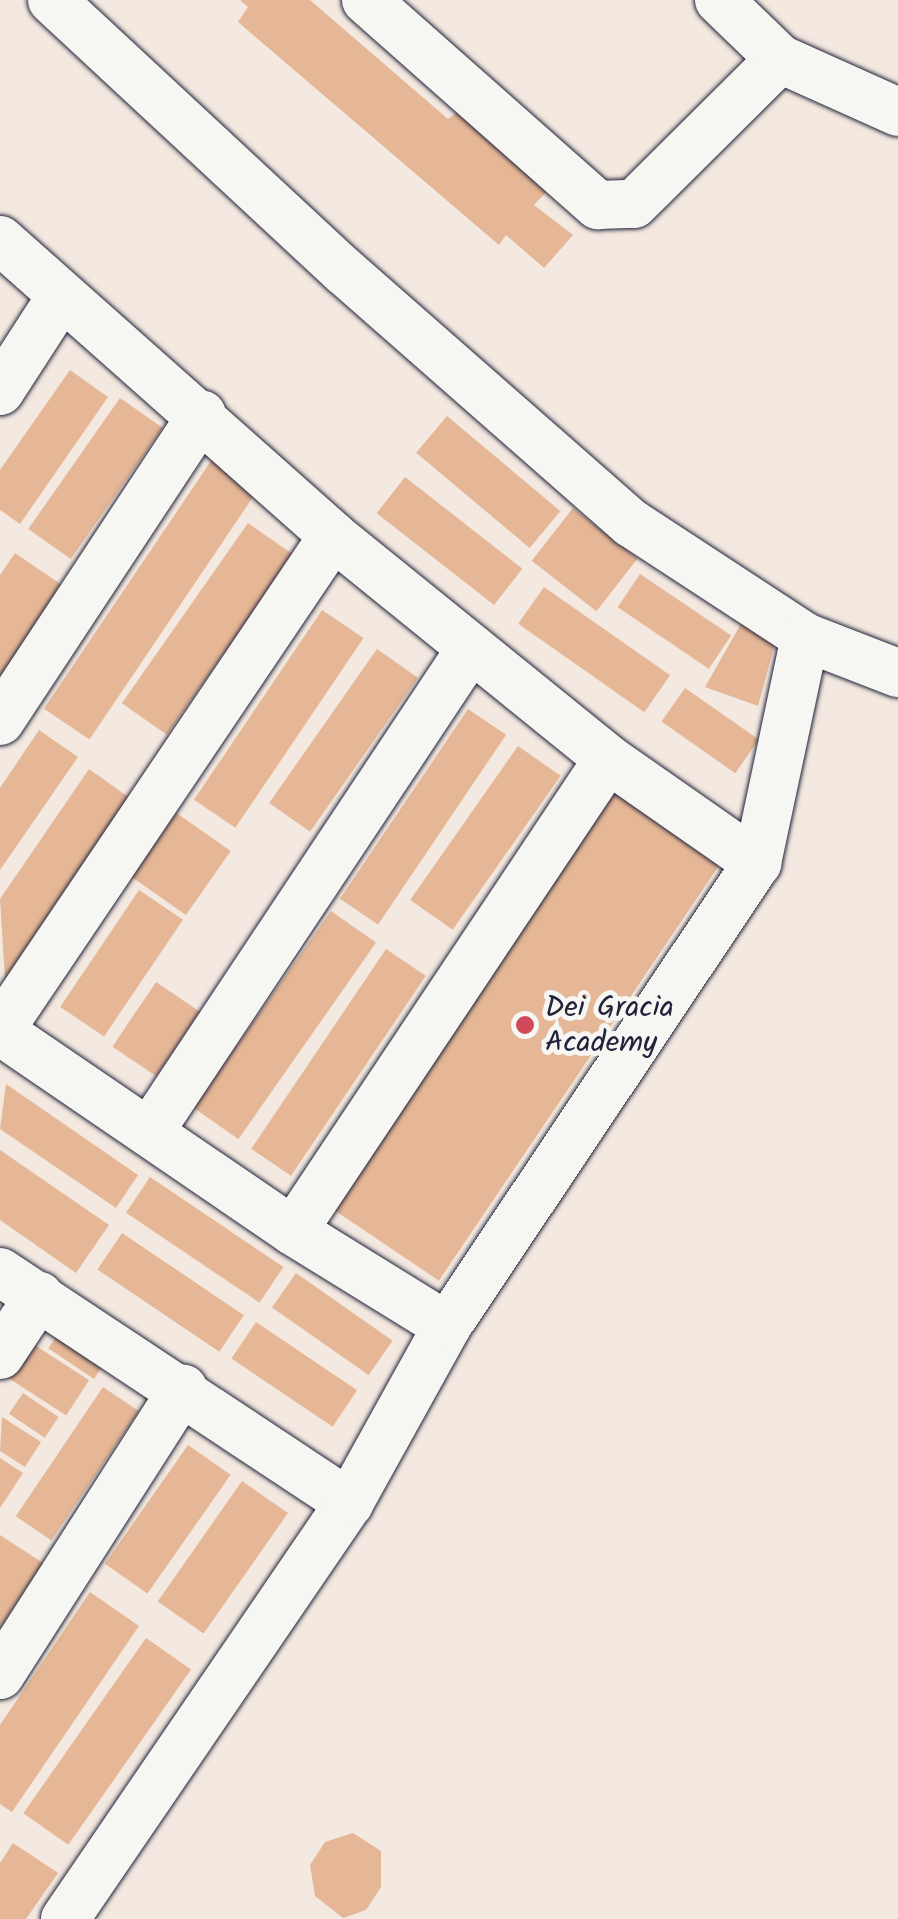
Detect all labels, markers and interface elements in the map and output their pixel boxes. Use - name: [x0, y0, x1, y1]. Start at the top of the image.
- place label: Dei Gracia Academy: [545, 990, 674, 1060]
- marker: Dei Gracia Academy: [514, 1014, 536, 1036]

